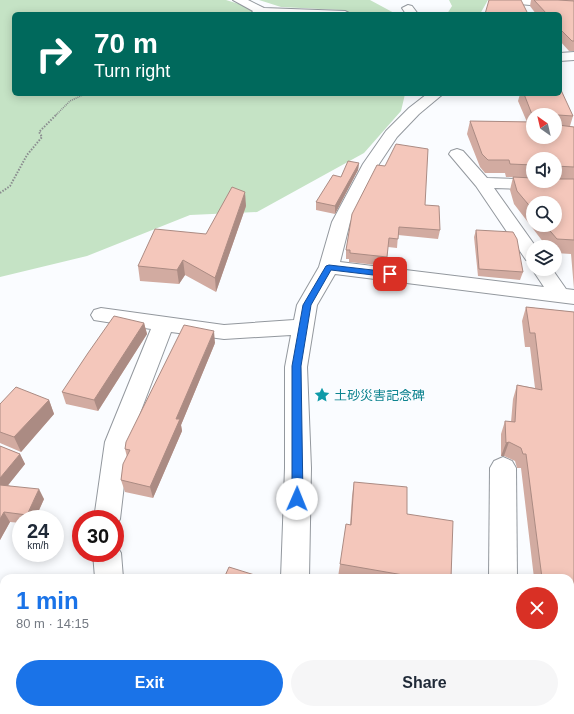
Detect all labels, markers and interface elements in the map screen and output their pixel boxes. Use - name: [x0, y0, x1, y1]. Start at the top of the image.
- icon: right: [28, 28, 80, 80]
- text: 70 m: [94, 28, 158, 59]
- text: Turn right: [94, 61, 170, 81]
- north arrow: [526, 108, 562, 144]
- map controls: [526, 108, 562, 276]
- button: sound: [526, 152, 562, 188]
- button: search: [526, 196, 562, 232]
- button: layers: [526, 240, 562, 276]
- pin: [373, 257, 407, 291]
- icon: arrive: [379, 263, 401, 285]
- place icon: 土砂災害記念碑: [313, 386, 331, 404]
- place label: 土砂災害記念碑: [334, 388, 425, 403]
- position arrow: [276, 478, 318, 520]
- speed limit sign: 30: [72, 510, 124, 562]
- text: 24: [27, 520, 49, 542]
- text: km/h: [27, 540, 49, 551]
- text: 1 min: [16, 587, 79, 614]
- button: close: [516, 587, 558, 629]
- text: 80 m · 14:15: [16, 616, 89, 631]
- button: Exit: [16, 660, 283, 706]
- button: Share: [291, 660, 558, 706]

